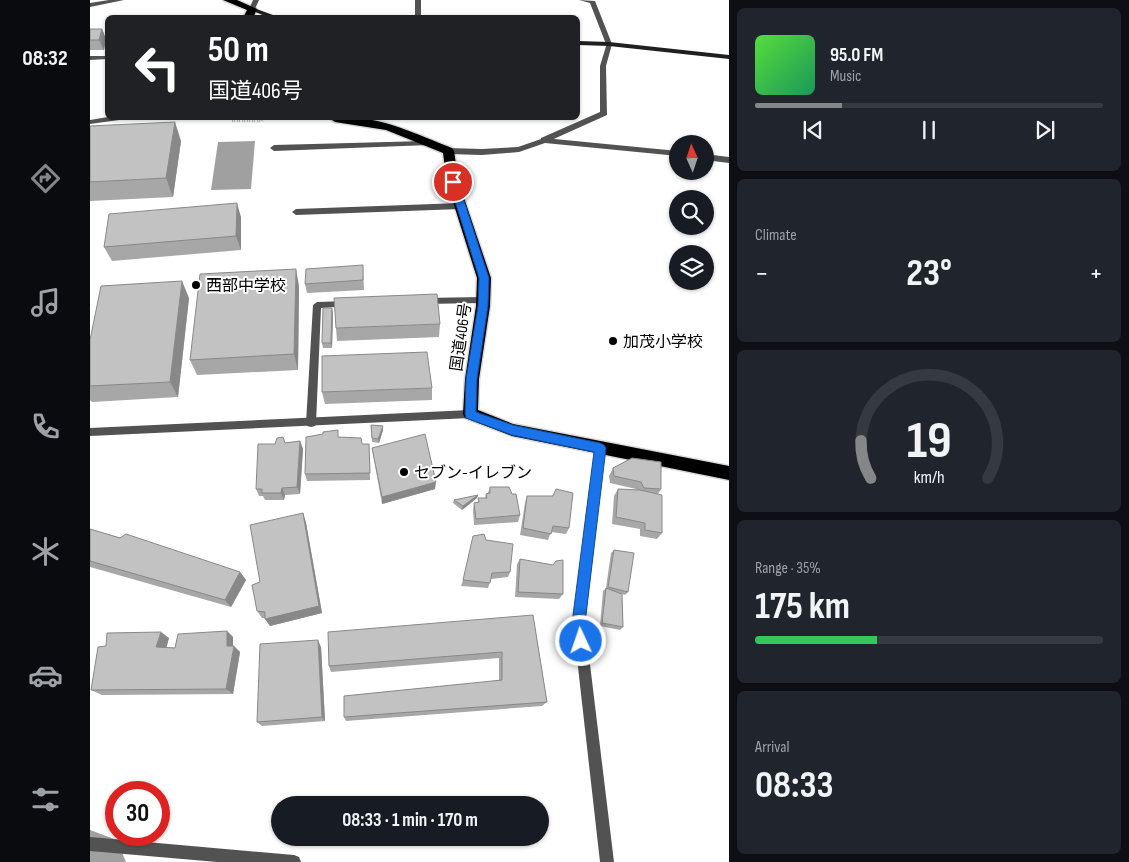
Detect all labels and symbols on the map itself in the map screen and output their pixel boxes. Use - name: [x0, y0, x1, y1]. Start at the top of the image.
- north arrow: [669, 135, 714, 180]
- pin: [432, 161, 474, 203]
- place label: 西部中学校: [206, 277, 286, 296]
- marker: 西部中学校: [190, 279, 202, 291]
- street label: 国道406号: [447, 302, 476, 373]
- place label: 加茂小学校: [623, 333, 703, 352]
- marker: 加茂小学校: [607, 335, 619, 347]
- place label: セブン-イレブン: [414, 464, 532, 483]
- marker: セブン-イレブン: [398, 466, 410, 478]
- position arrow: [554, 614, 606, 666]
- speed limit sign: 30: [105, 781, 170, 846]

